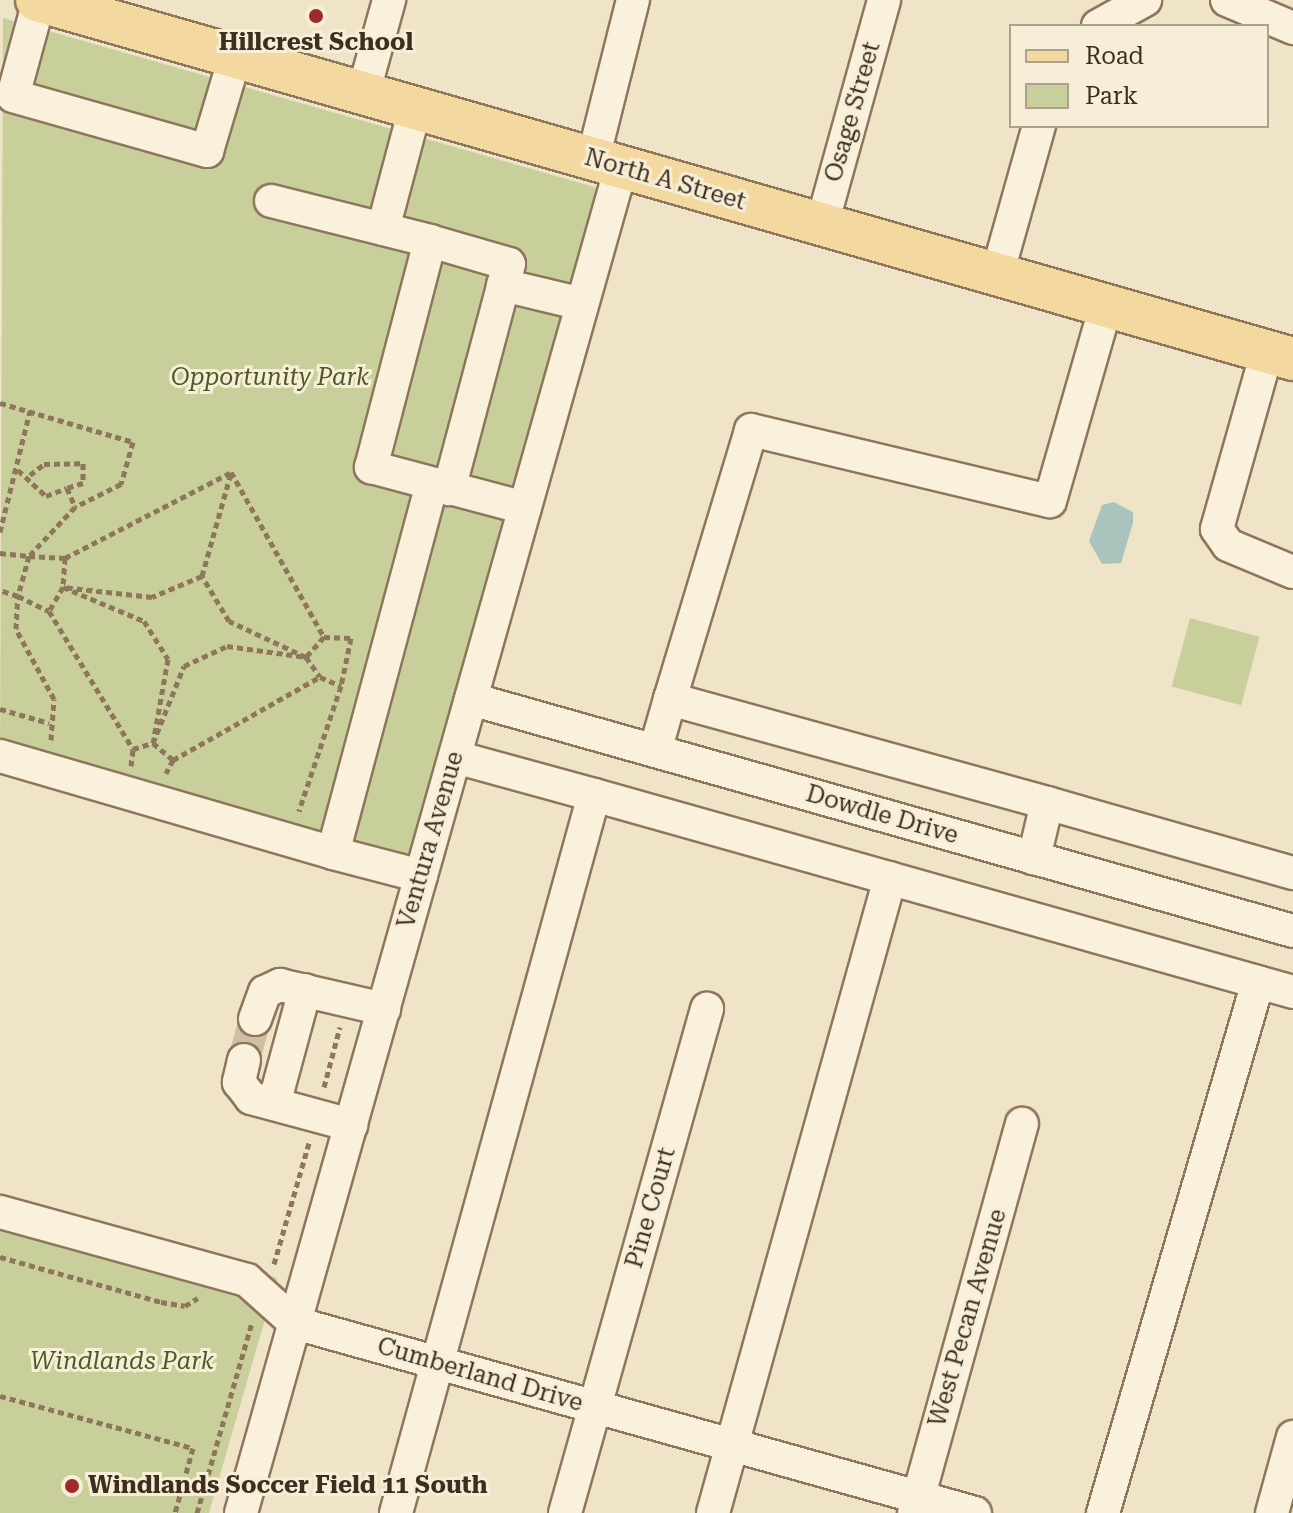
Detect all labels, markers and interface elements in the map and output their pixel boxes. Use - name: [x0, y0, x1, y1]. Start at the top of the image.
- marker: Hillcrest School: [307, 7, 325, 25]
- legend: [1009, 24, 1269, 128]
- place label: Hillcrest School: [219, 29, 413, 57]
- street label: Osage Street: [819, 39, 887, 185]
- text: Road: [1085, 42, 1144, 70]
- text: Park: [1085, 82, 1138, 110]
- street label: North A Street: [581, 143, 749, 217]
- park label: Opportunity Park: [171, 364, 369, 392]
- street label: Ventura Avenue: [392, 748, 470, 932]
- street label: Dowdle Drive: [803, 780, 961, 850]
- street label: Pine Court: [620, 1144, 682, 1272]
- street label: West Pecan Avenue: [923, 1206, 1013, 1430]
- street label: Cumberland Drive: [374, 1332, 586, 1418]
- park label: Windlands Park: [30, 1348, 214, 1376]
- place label: Windlands Soccer Field 11 South: [88, 1472, 488, 1500]
- marker: Windlands Soccer Field 11 South: [63, 1477, 81, 1495]

